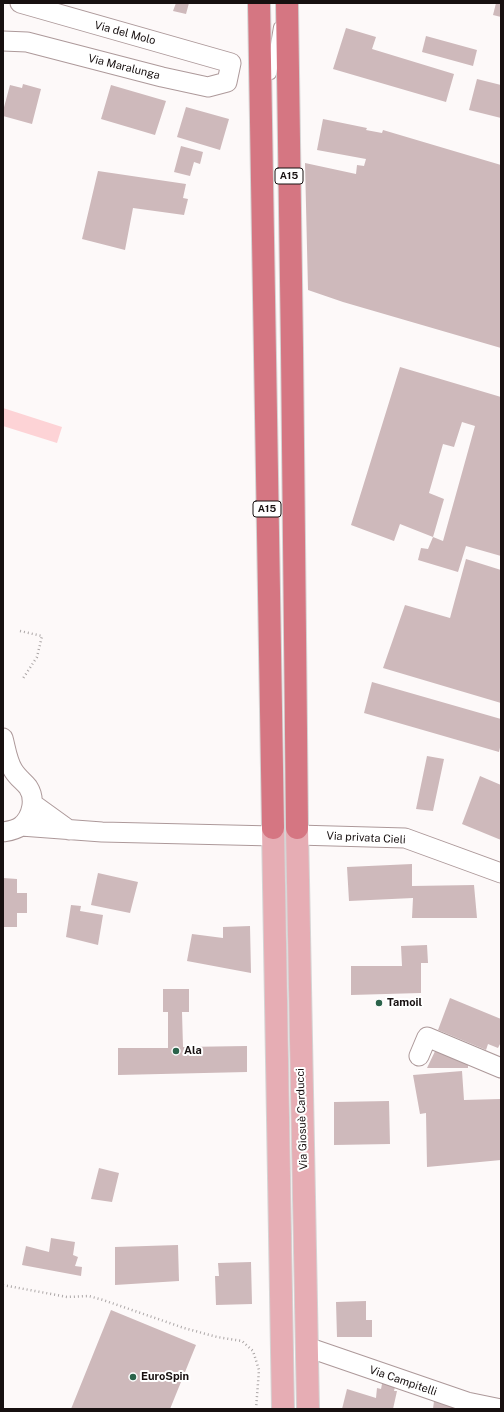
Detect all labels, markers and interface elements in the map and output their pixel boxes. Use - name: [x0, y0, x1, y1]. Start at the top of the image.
- street label: Via del Molo: [93, 18, 157, 48]
- street label: Via Maralunga: [87, 52, 161, 82]
- road number: A15: [275, 168, 303, 184]
- road number: A15: [253, 501, 281, 517]
- street label: Via privata Cieli: [326, 829, 406, 847]
- place label: Tamoil: [387, 996, 422, 1010]
- marker: Tamoil: [374, 998, 384, 1008]
- place label: Ala: [184, 1044, 202, 1058]
- marker: Ala: [171, 1046, 181, 1056]
- street label: Via Giosuè Carducci: [294, 1068, 310, 1170]
- street label: Via Campitelli: [367, 1363, 439, 1399]
- place label: EuroSpin: [141, 1370, 189, 1384]
- marker: EuroSpin: [128, 1372, 138, 1382]

